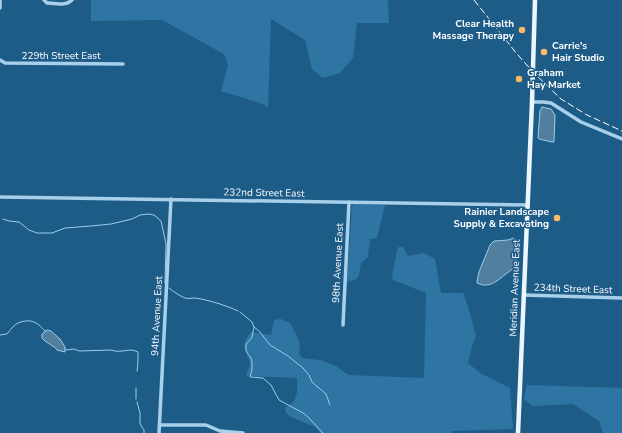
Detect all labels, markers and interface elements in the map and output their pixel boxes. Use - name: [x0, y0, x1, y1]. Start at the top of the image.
- place label: Clear Health Massage Therapy: [432, 17, 515, 43]
- marker: Clear Health Massage Therapy: [517, 25, 527, 35]
- place label: Carrie's Hair Studio: [552, 39, 605, 65]
- marker: Carrie's Hair Studio: [539, 47, 549, 57]
- street label: 229th Street East: [22, 49, 101, 63]
- place label: Graham Hay Market: [527, 66, 581, 92]
- marker: Graham Hay Market: [514, 74, 524, 84]
- street label: 232nd Street East: [223, 185, 305, 201]
- place label: Rainier Landscape Supply & Excavating: [454, 205, 550, 231]
- marker: Rainier Landscape Supply & Excavating: [552, 213, 562, 223]
- street label: 98th Avenue East: [329, 222, 347, 303]
- street label: Meridian Avenue East: [506, 239, 524, 337]
- street label: 94th Avenue East: [148, 275, 166, 356]
- street label: 234th Street East: [533, 281, 613, 297]

